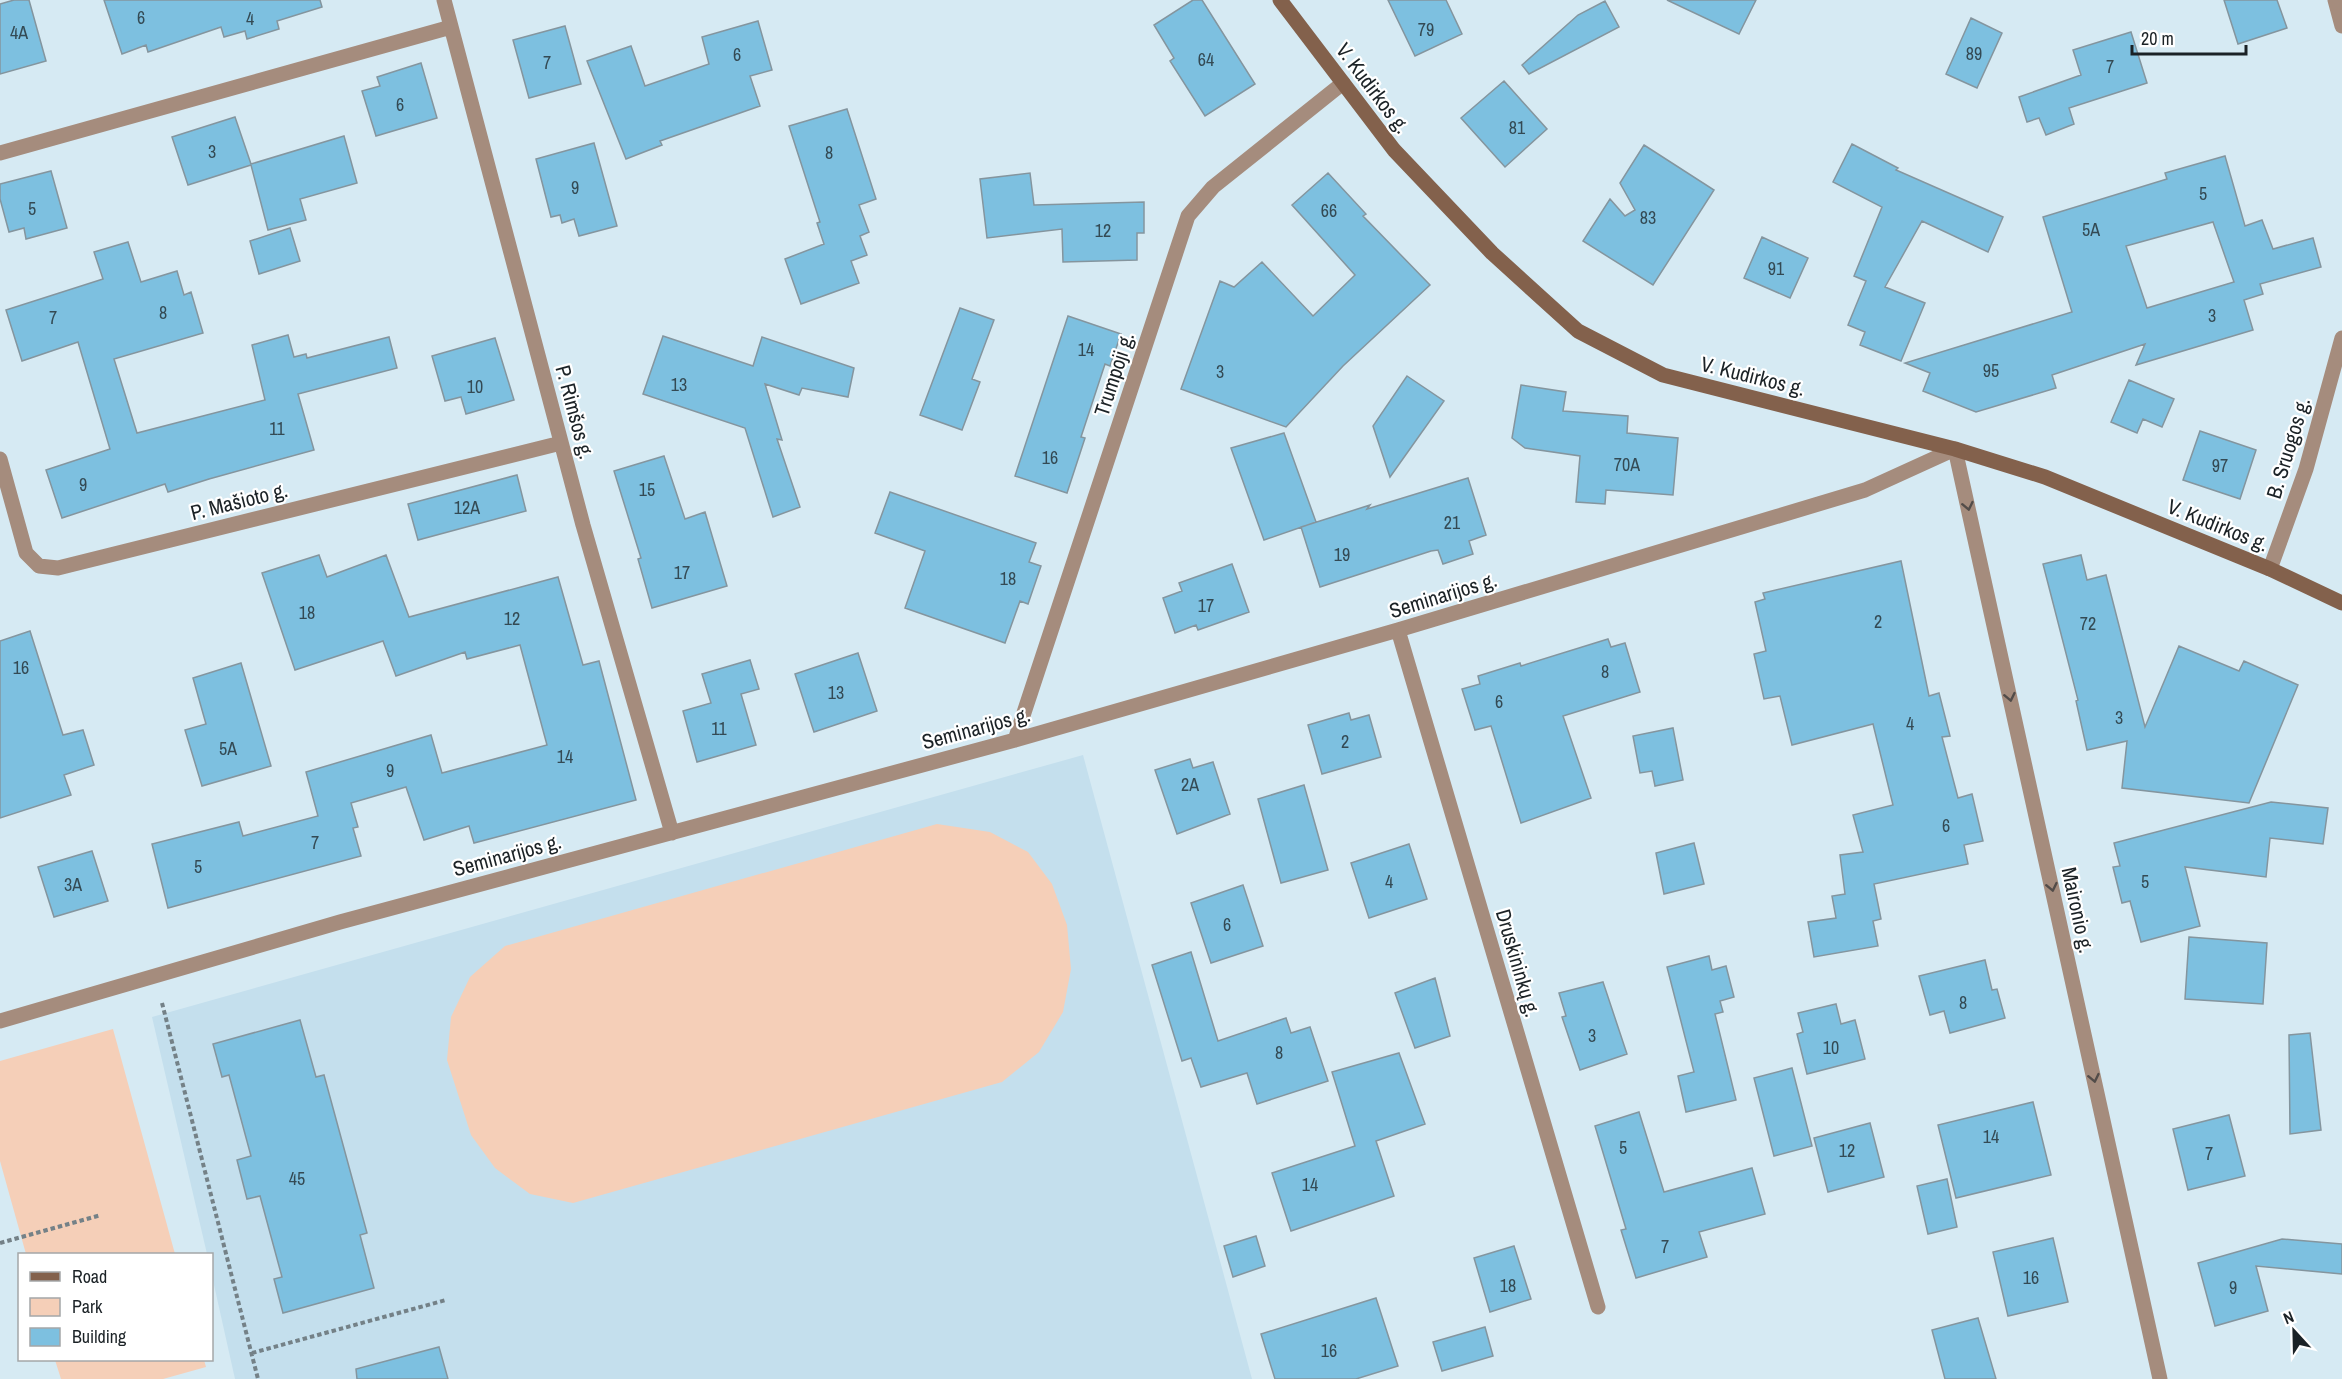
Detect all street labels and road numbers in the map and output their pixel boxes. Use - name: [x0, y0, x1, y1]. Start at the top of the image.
- street label: V. Kudirkos g.: [1329, 37, 1417, 139]
- street label: Trumpoji g.: [1087, 328, 1141, 420]
- street label: V. Kudirkos g.: [1698, 349, 1808, 403]
- street label: P. Rimšos g.: [549, 362, 601, 462]
- street label: B. Sruogos g.: [2259, 394, 2317, 502]
- street label: P. Mašioto g.: [187, 475, 291, 527]
- street label: V. Kudirkos g.: [2163, 492, 2273, 558]
- street label: Seminarijos g.: [1386, 565, 1500, 625]
- street label: Seminarijos g.: [919, 700, 1033, 756]
- street label: Seminarijos g.: [450, 827, 564, 883]
- street label: Maironio g.: [2055, 864, 2101, 956]
- street label: Druskininkų g.: [1489, 906, 1547, 1020]

